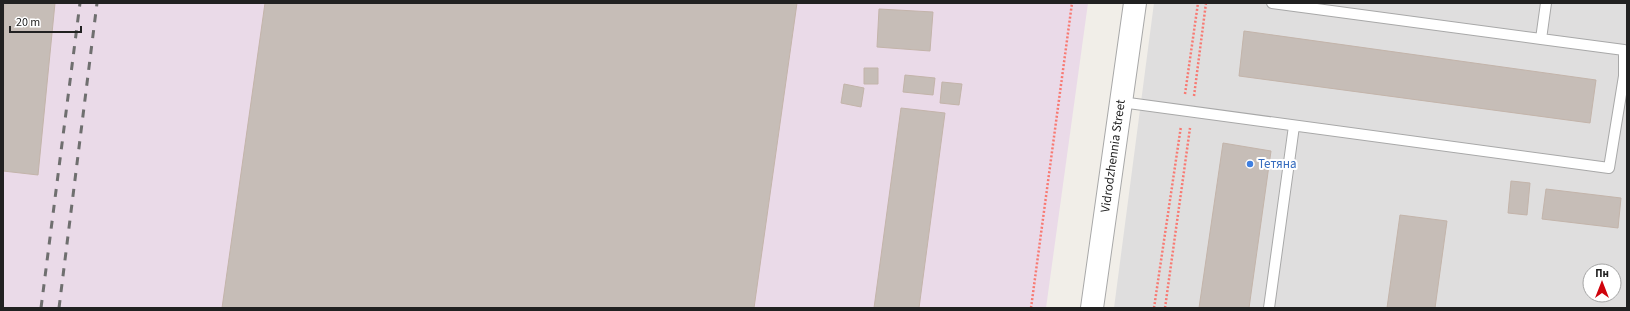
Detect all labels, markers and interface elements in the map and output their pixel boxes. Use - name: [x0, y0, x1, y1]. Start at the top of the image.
- scale bar: [10, 8, 81, 34]
- text: 20 m: [16, 14, 40, 31]
- street label: Vidrodzhennia Street: [1096, 98, 1130, 214]
- place label: Тетяна: [1258, 155, 1297, 173]
- marker: Тетяна: [1245, 159, 1255, 169]
- north arrow: [1582, 263, 1622, 303]
- text: Пн: [1595, 266, 1609, 281]

